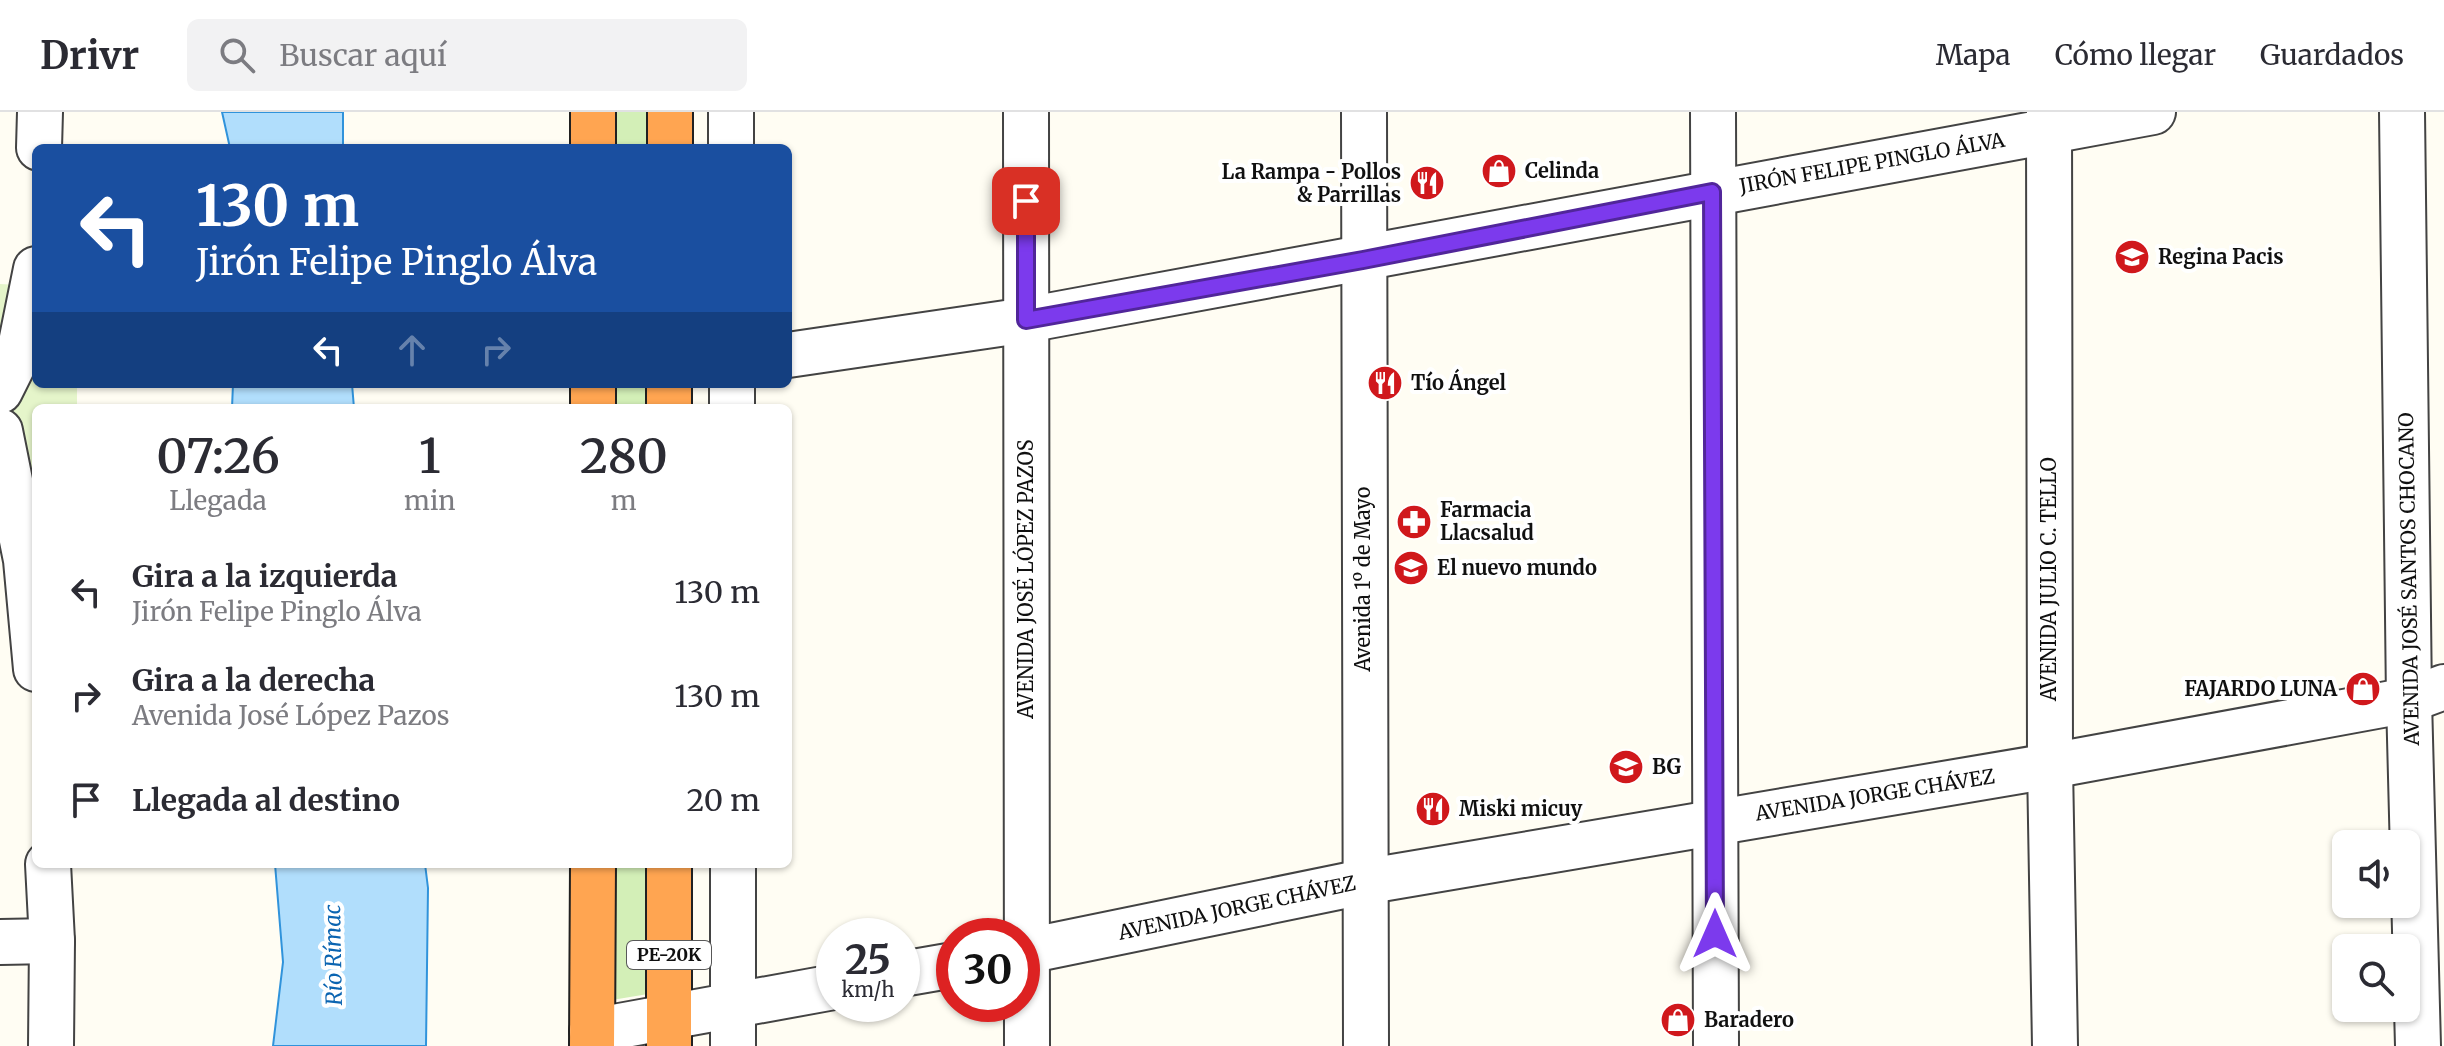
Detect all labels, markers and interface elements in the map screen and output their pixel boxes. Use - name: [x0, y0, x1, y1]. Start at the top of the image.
- search box: [187, 19, 747, 91]
- text: Drivr: [40, 32, 139, 79]
- icon: search: [215, 33, 259, 77]
- text: Buscar aquí: [279, 36, 447, 74]
- text: Mapa: [1936, 37, 2011, 73]
- text: Cómo llegar: [2055, 37, 2216, 73]
- text: Guardados: [2260, 37, 2404, 73]
- street label: JIRÓN FELIPE PINGLO ÁLVA: [1736, 125, 2007, 198]
- shop icon: Celinda: [1480, 152, 1518, 190]
- place label: Celinda: [1525, 158, 1599, 183]
- place label: La Rampa - Pollos & Parrillas: [1221, 159, 1401, 207]
- restaurant icon: La Rampa - Pollos & Parrillas: [1408, 164, 1446, 202]
- pin: [992, 167, 1060, 235]
- text: 130 m: [196, 171, 359, 241]
- icon: left: [64, 176, 168, 280]
- icon: arrive: [1004, 179, 1048, 223]
- school or university icon: Regina Pacis: [2113, 238, 2151, 276]
- text: Jirón Felipe Pinglo Álva: [196, 240, 597, 285]
- place label: Regina Pacis: [2158, 244, 2284, 269]
- icon: left: [306, 328, 350, 372]
- icon: ahead: [390, 328, 434, 372]
- icon: right: [474, 328, 518, 372]
- restaurant icon: Tío Ángel: [1366, 364, 1404, 402]
- place label: Tío Ángel: [1411, 368, 1506, 395]
- street label: AVENIDA JOSÉ SANTOS CHOCANO: [2391, 412, 2424, 747]
- text: 07:26: [156, 426, 280, 486]
- text: 1: [419, 426, 441, 486]
- text: 280: [580, 426, 668, 486]
- street label: AVENIDA JOSÉ LÓPEZ PAZOS: [1011, 439, 1038, 720]
- street label: AVENIDA JULIO C. TELLO: [2036, 457, 2061, 702]
- text: Llegada: [169, 484, 267, 517]
- text: min: [404, 484, 456, 517]
- text: m: [611, 484, 637, 517]
- street label: Avenida 1º de Mayo: [1350, 486, 1375, 672]
- place label: Farmacia Llacsalud: [1440, 497, 1534, 545]
- pharmacy icon: Farmacia Llacsalud: [1395, 503, 1433, 541]
- school or university icon: El nuevo mundo: [1392, 549, 1430, 587]
- place label: El nuevo mundo: [1437, 555, 1597, 580]
- text: Gira a la izquierda: [132, 557, 398, 595]
- icon: left: [64, 570, 108, 614]
- text: 130 m: [674, 573, 760, 611]
- text: Jirón Felipe Pinglo Álva: [132, 595, 422, 628]
- text: Gira a la derecha: [132, 661, 375, 699]
- shop icon: FAJARDO LUNA: [2344, 670, 2382, 708]
- icon: right: [64, 674, 108, 718]
- place label: FAJARDO LUNA: [2184, 676, 2338, 701]
- text: 130 m: [674, 677, 760, 715]
- text: Avenida José López Pazos: [132, 699, 449, 732]
- school or university icon: BG: [1607, 748, 1645, 786]
- place label: BG: [1652, 754, 1681, 779]
- street label: AVENIDA JORGE CHÁVEZ: [1752, 761, 1997, 826]
- icon: arrive: [64, 778, 108, 822]
- text: Llegada al destino: [132, 781, 400, 819]
- text: 20 m: [687, 781, 760, 819]
- restaurant icon: Miski micuy: [1414, 790, 1452, 828]
- place label: Miski micuy: [1459, 796, 1583, 821]
- map controls: [2332, 830, 2420, 1022]
- button: sound: [2332, 830, 2420, 918]
- street label: AVENIDA JORGE CHÁVEZ: [1114, 868, 1358, 945]
- position arrow: [1673, 892, 1757, 976]
- water label: Río Rímac: [318, 904, 348, 1006]
- speed limit sign: 30: [936, 918, 1040, 1022]
- button: search: [2332, 934, 2420, 1022]
- text: 25: [845, 935, 891, 985]
- road number: PE-20K: [627, 941, 711, 969]
- text: km/h: [842, 977, 894, 1002]
- shop icon: Baradero: [1659, 1001, 1697, 1039]
- place label: Baradero: [1704, 1007, 1794, 1032]

